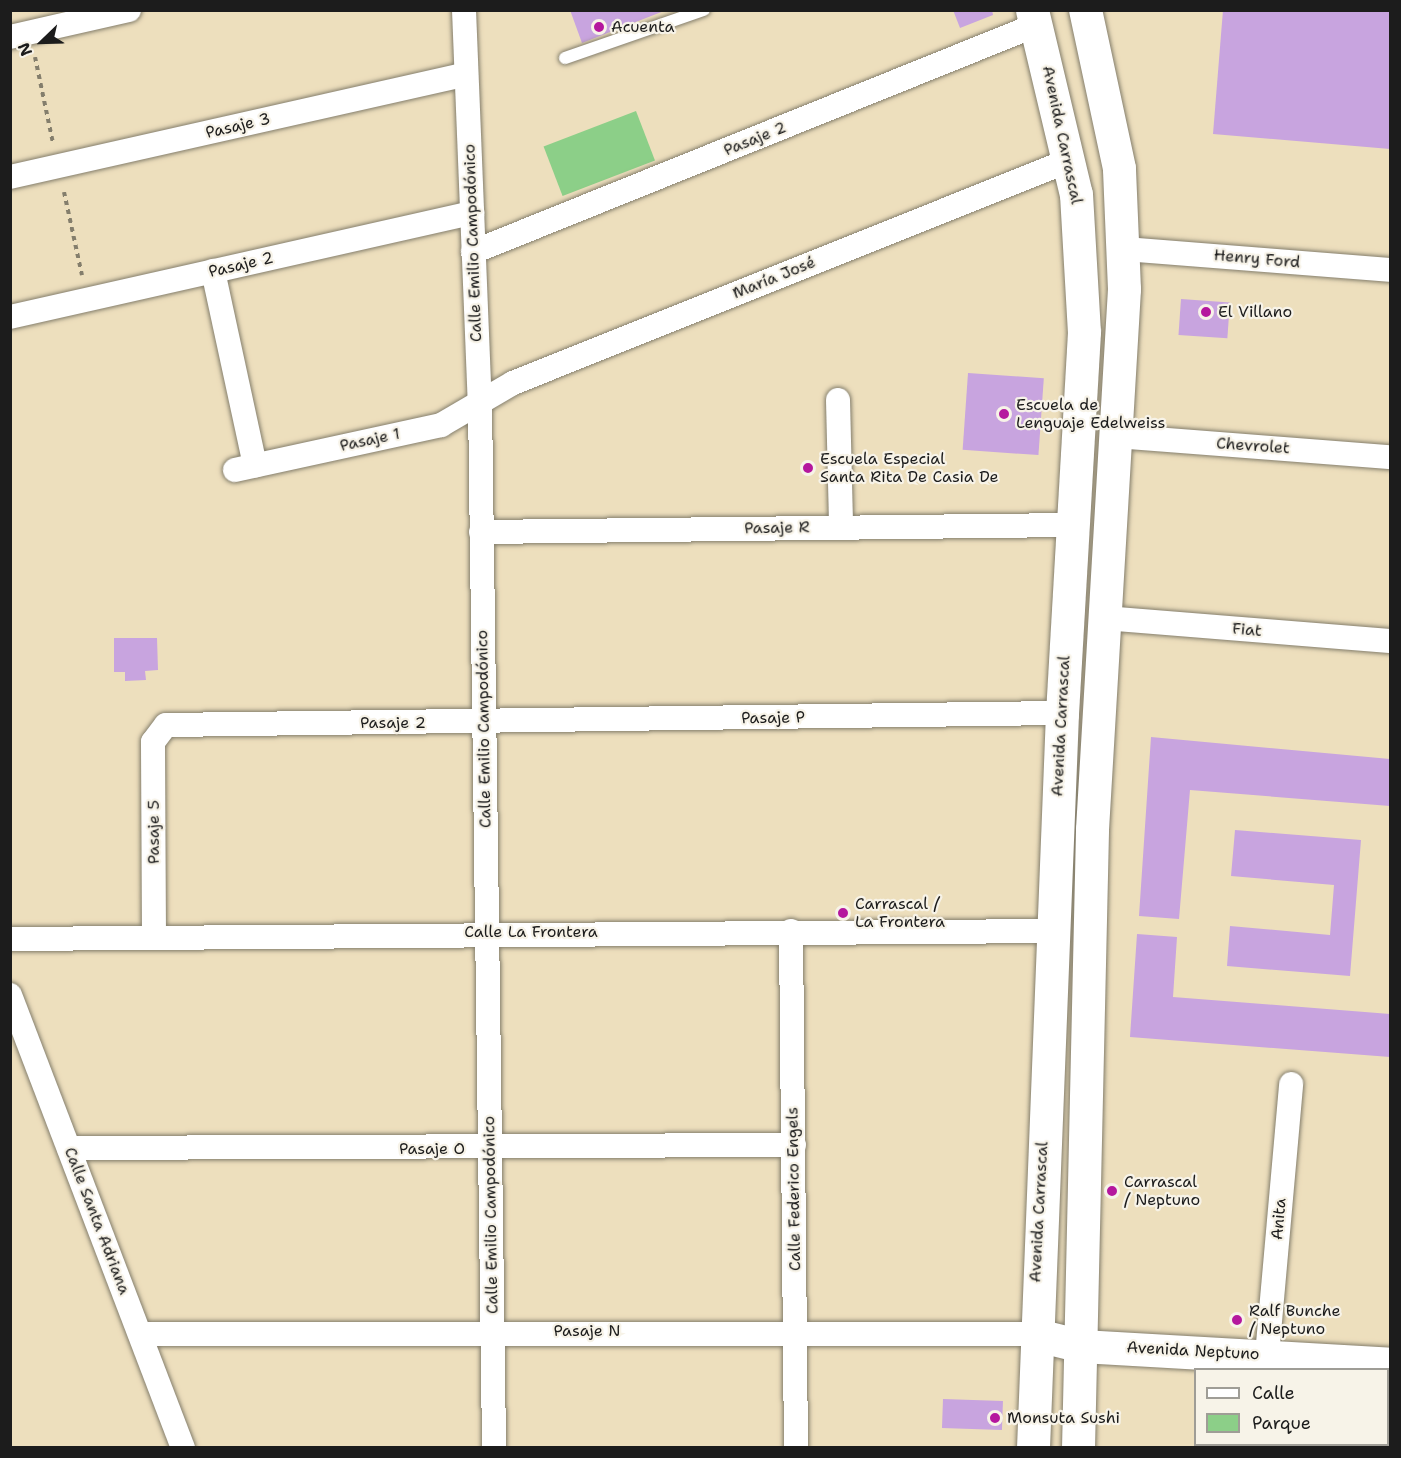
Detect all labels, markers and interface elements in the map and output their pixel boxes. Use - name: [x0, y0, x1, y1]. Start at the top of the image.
- north arrow: [12, 12, 72, 72]
- place label: Acuenta: [611, 17, 674, 37]
- marker: Acuenta: [592, 20, 606, 34]
- text: N: [13, 39, 37, 59]
- street label: Avenida Carrascal: [1038, 64, 1086, 206]
- street label: Pasaje 3: [204, 109, 272, 143]
- street label: Pasaje 2: [721, 118, 789, 160]
- street label: Calle Emilio Campodónico: [460, 144, 486, 342]
- street label: Henry Ford: [1213, 246, 1301, 272]
- street label: Pasaje 2: [207, 248, 275, 282]
- street label: María José: [730, 253, 818, 303]
- place label: El Villano: [1218, 302, 1292, 322]
- marker: El Villano: [1199, 305, 1213, 319]
- place label: Escuela de Lenguaje Edelweiss: [1016, 395, 1165, 433]
- marker: Escuela de Lenguaje Edelweiss: [997, 407, 1011, 421]
- street label: Pasaje 1: [338, 424, 402, 456]
- street label: Chevrolet: [1216, 434, 1290, 458]
- place label: Escuela Especial Santa Rita De Casia De: [820, 449, 999, 487]
- marker: Escuela Especial Santa Rita De Casia De: [801, 461, 815, 475]
- street label: Pasaje R: [744, 518, 810, 538]
- street label: Fiat: [1231, 619, 1263, 641]
- street label: Calle Emilio Campodónico: [473, 630, 495, 828]
- street label: Avenida Carrascal: [1048, 655, 1074, 797]
- street label: Pasaje P: [741, 708, 805, 728]
- street label: Pasaje 2: [360, 713, 426, 733]
- street label: Pasaje 5: [144, 800, 164, 864]
- place label: Carrascal / La Frontera: [855, 894, 945, 932]
- marker: Carrascal / La Frontera: [836, 906, 850, 920]
- street label: Calle La Frontera: [464, 922, 598, 942]
- street label: Calle Federico Engels: [783, 1107, 805, 1271]
- street label: Calle Emilio Campodónico: [480, 1116, 502, 1314]
- street label: Pasaje O: [399, 1139, 465, 1159]
- street label: Avenida Carrascal: [1026, 1141, 1052, 1283]
- street label: Calle Santa Adriana: [60, 1145, 134, 1297]
- place label: Carrascal / Neptuno: [1124, 1172, 1200, 1210]
- marker: Carrascal / Neptuno: [1105, 1184, 1119, 1198]
- street label: Anita: [1268, 1197, 1290, 1241]
- place label: Ralf Bunche / Neptuno: [1249, 1301, 1341, 1339]
- marker: Ralf Bunche / Neptuno: [1230, 1313, 1244, 1327]
- street label: Pasaje N: [554, 1321, 620, 1341]
- street label: Avenida Neptuno: [1126, 1338, 1260, 1364]
- legend: [1194, 1368, 1389, 1446]
- text: Calle: [1252, 1381, 1295, 1405]
- place label: Monsuta Sushi: [1007, 1408, 1120, 1428]
- marker: Monsuta Sushi: [988, 1411, 1002, 1425]
- text: Parque: [1252, 1411, 1311, 1435]

